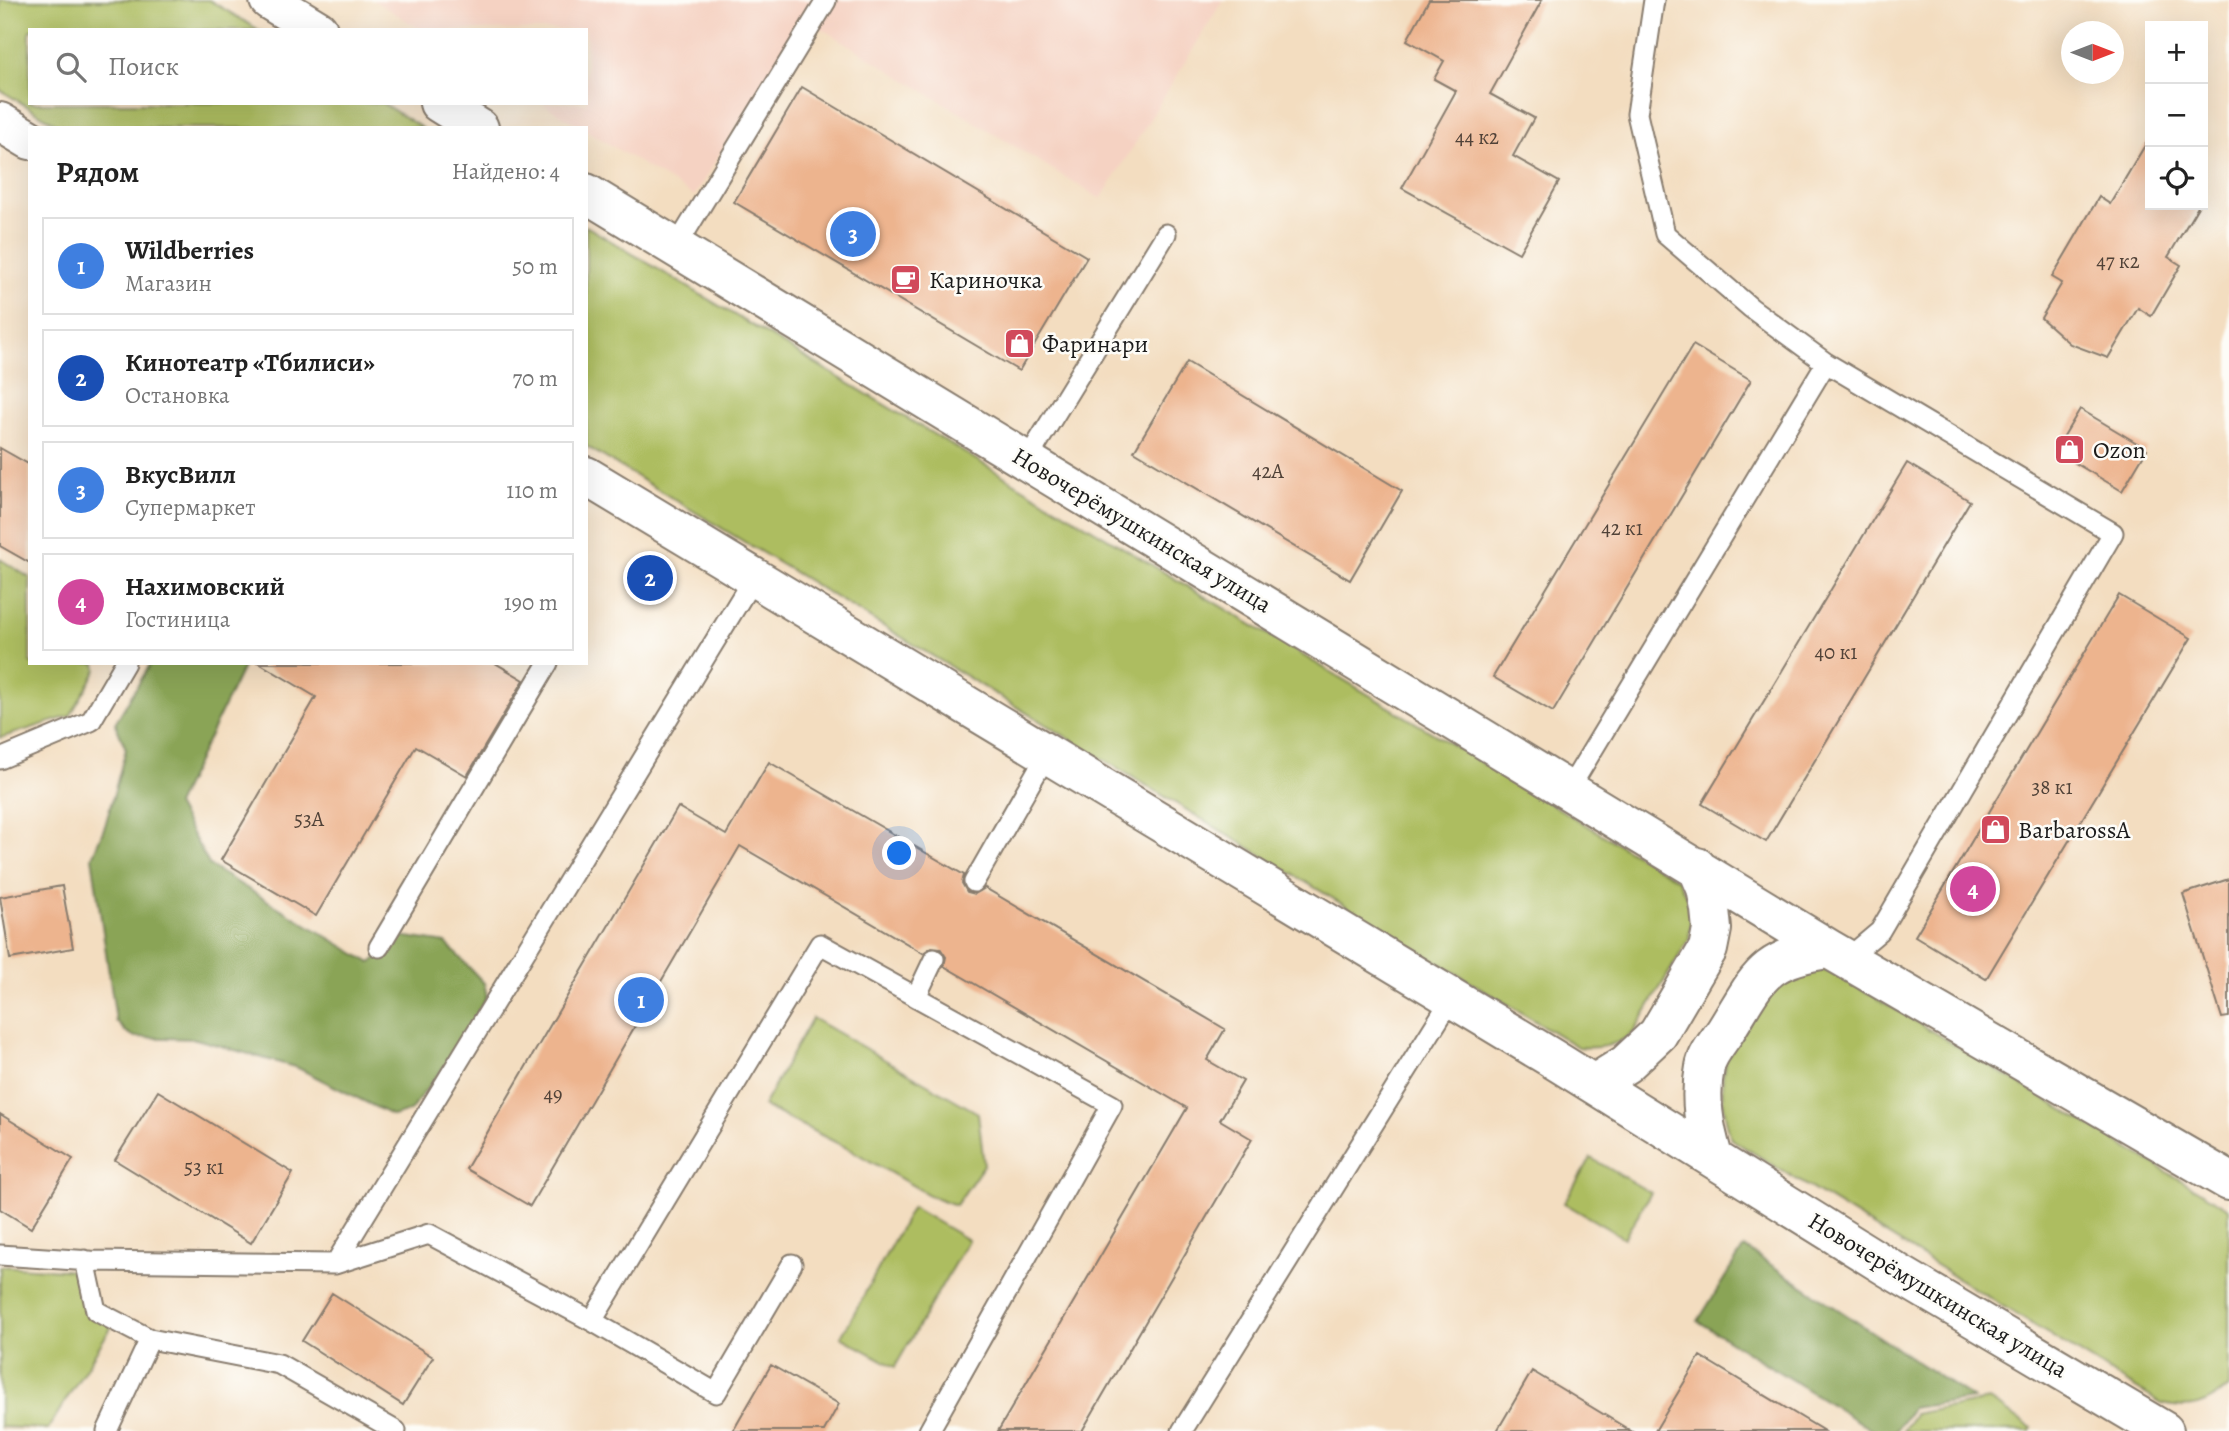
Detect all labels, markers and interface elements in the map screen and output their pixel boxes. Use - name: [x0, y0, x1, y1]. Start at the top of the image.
- north arrow: [2061, 21, 2124, 84]
- map controls: [2145, 21, 2208, 210]
- button: +: [2145, 21, 2208, 84]
- search box: [28, 28, 588, 105]
- icon: search: [52, 48, 90, 86]
- text: Поиск: [108, 49, 179, 84]
- button: −: [2145, 84, 2208, 147]
- house number: 44 к2: [1455, 123, 1499, 151]
- button: locate: [2145, 147, 2208, 210]
- text: Рядом: [56, 152, 139, 192]
- text: Найдено: 4: [452, 156, 560, 187]
- pin: 3: [830, 208, 876, 260]
- text: Wildberries: [125, 233, 254, 268]
- house number: 47 к2: [2096, 247, 2140, 275]
- text: 1: [77, 251, 85, 282]
- text: 50 m: [512, 251, 558, 282]
- cafe icon: Кариночка: [889, 263, 923, 297]
- place label: Кариночка: [929, 264, 1042, 296]
- text: Магазин: [125, 268, 212, 299]
- shop icon: Фаринари: [1002, 327, 1036, 361]
- place label: Фаринари: [1042, 328, 1148, 360]
- text: Кинотеатр «Тбилиси»: [125, 345, 375, 380]
- text: 2: [75, 363, 87, 394]
- text: 70 m: [512, 363, 558, 394]
- text: Остановка: [125, 380, 230, 411]
- shop icon: Ozon: [2053, 433, 2087, 467]
- place label: Ozon: [2093, 434, 2146, 466]
- street label: Новочерёмушкинская улица: [1006, 440, 1278, 620]
- text: ВкусВилл: [125, 457, 236, 492]
- house number: 42А: [1252, 457, 1285, 485]
- text: 3: [76, 475, 86, 506]
- text: 110 m: [506, 475, 558, 506]
- text: Супермаркет: [125, 492, 256, 523]
- house number: 42 к1: [1601, 514, 1643, 542]
- pin: 2: [627, 552, 673, 604]
- text: Нахимовский: [125, 569, 285, 604]
- text: 4: [76, 587, 86, 618]
- text: 190 m: [504, 587, 558, 618]
- text: Гостиница: [125, 604, 230, 635]
- house number: 40 к1: [1815, 638, 1857, 666]
- house number: 38 к1: [2031, 773, 2073, 801]
- house number: 53А: [294, 805, 325, 833]
- shop icon: BarbarossA: [1978, 813, 2012, 847]
- place label: BarbarossA: [2018, 814, 2131, 846]
- your location: [882, 836, 916, 870]
- pin: 4: [1950, 863, 1996, 915]
- pin: 1: [618, 974, 664, 1026]
- house number: 49: [543, 1080, 563, 1108]
- house number: 53 к1: [184, 1153, 224, 1181]
- street label: Новочерёмушкинская улица: [1802, 1205, 2074, 1385]

